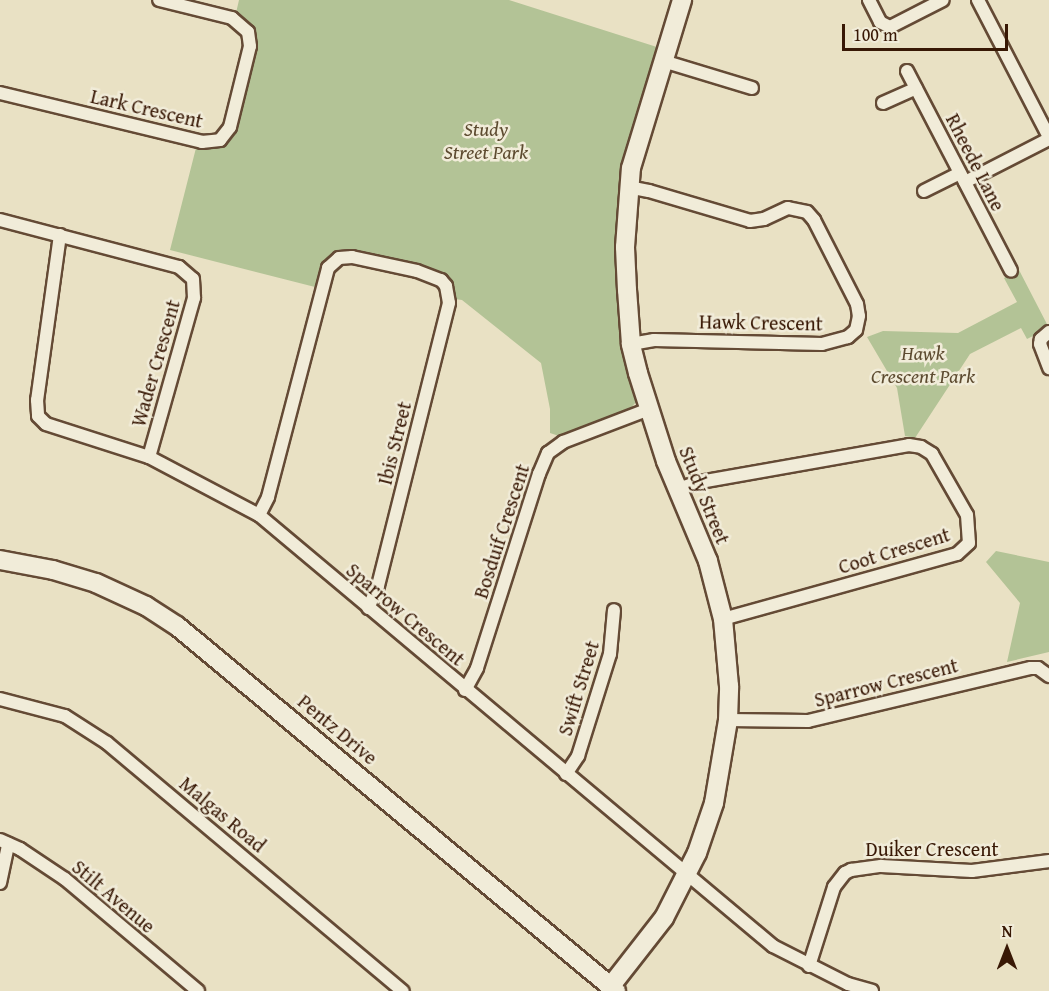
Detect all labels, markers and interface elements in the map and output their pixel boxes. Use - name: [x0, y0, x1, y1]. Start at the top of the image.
- scale bar: [845, 12, 1012, 50]
- text: 100 m: [853, 21, 898, 48]
- street label: Lark Crescent: [88, 83, 206, 133]
- street label: Rheede Lane: [941, 109, 1011, 215]
- park label: Study Street Park: [444, 116, 528, 163]
- street label: Wader Crescent: [125, 297, 185, 429]
- street label: Hawk Crescent: [699, 309, 823, 335]
- park label: Hawk Crescent Park: [871, 341, 975, 388]
- street label: Ibis Street: [372, 399, 416, 487]
- street label: Study Street: [675, 443, 735, 547]
- street label: Bosduif Crescent: [468, 461, 534, 601]
- street label: Coot Crescent: [835, 522, 953, 578]
- street label: Sparrow Crescent: [342, 557, 470, 671]
- street label: Swift Street: [552, 638, 604, 738]
- street label: Sparrow Crescent: [812, 653, 960, 711]
- street label: Pentz Drive: [293, 689, 383, 769]
- street label: Malgas Road: [175, 771, 271, 857]
- street label: Duiker Crescent: [865, 836, 999, 860]
- street label: Stilt Avenue: [68, 854, 160, 938]
- north arrow: [977, 919, 1037, 979]
- text: N: [1002, 919, 1012, 943]

